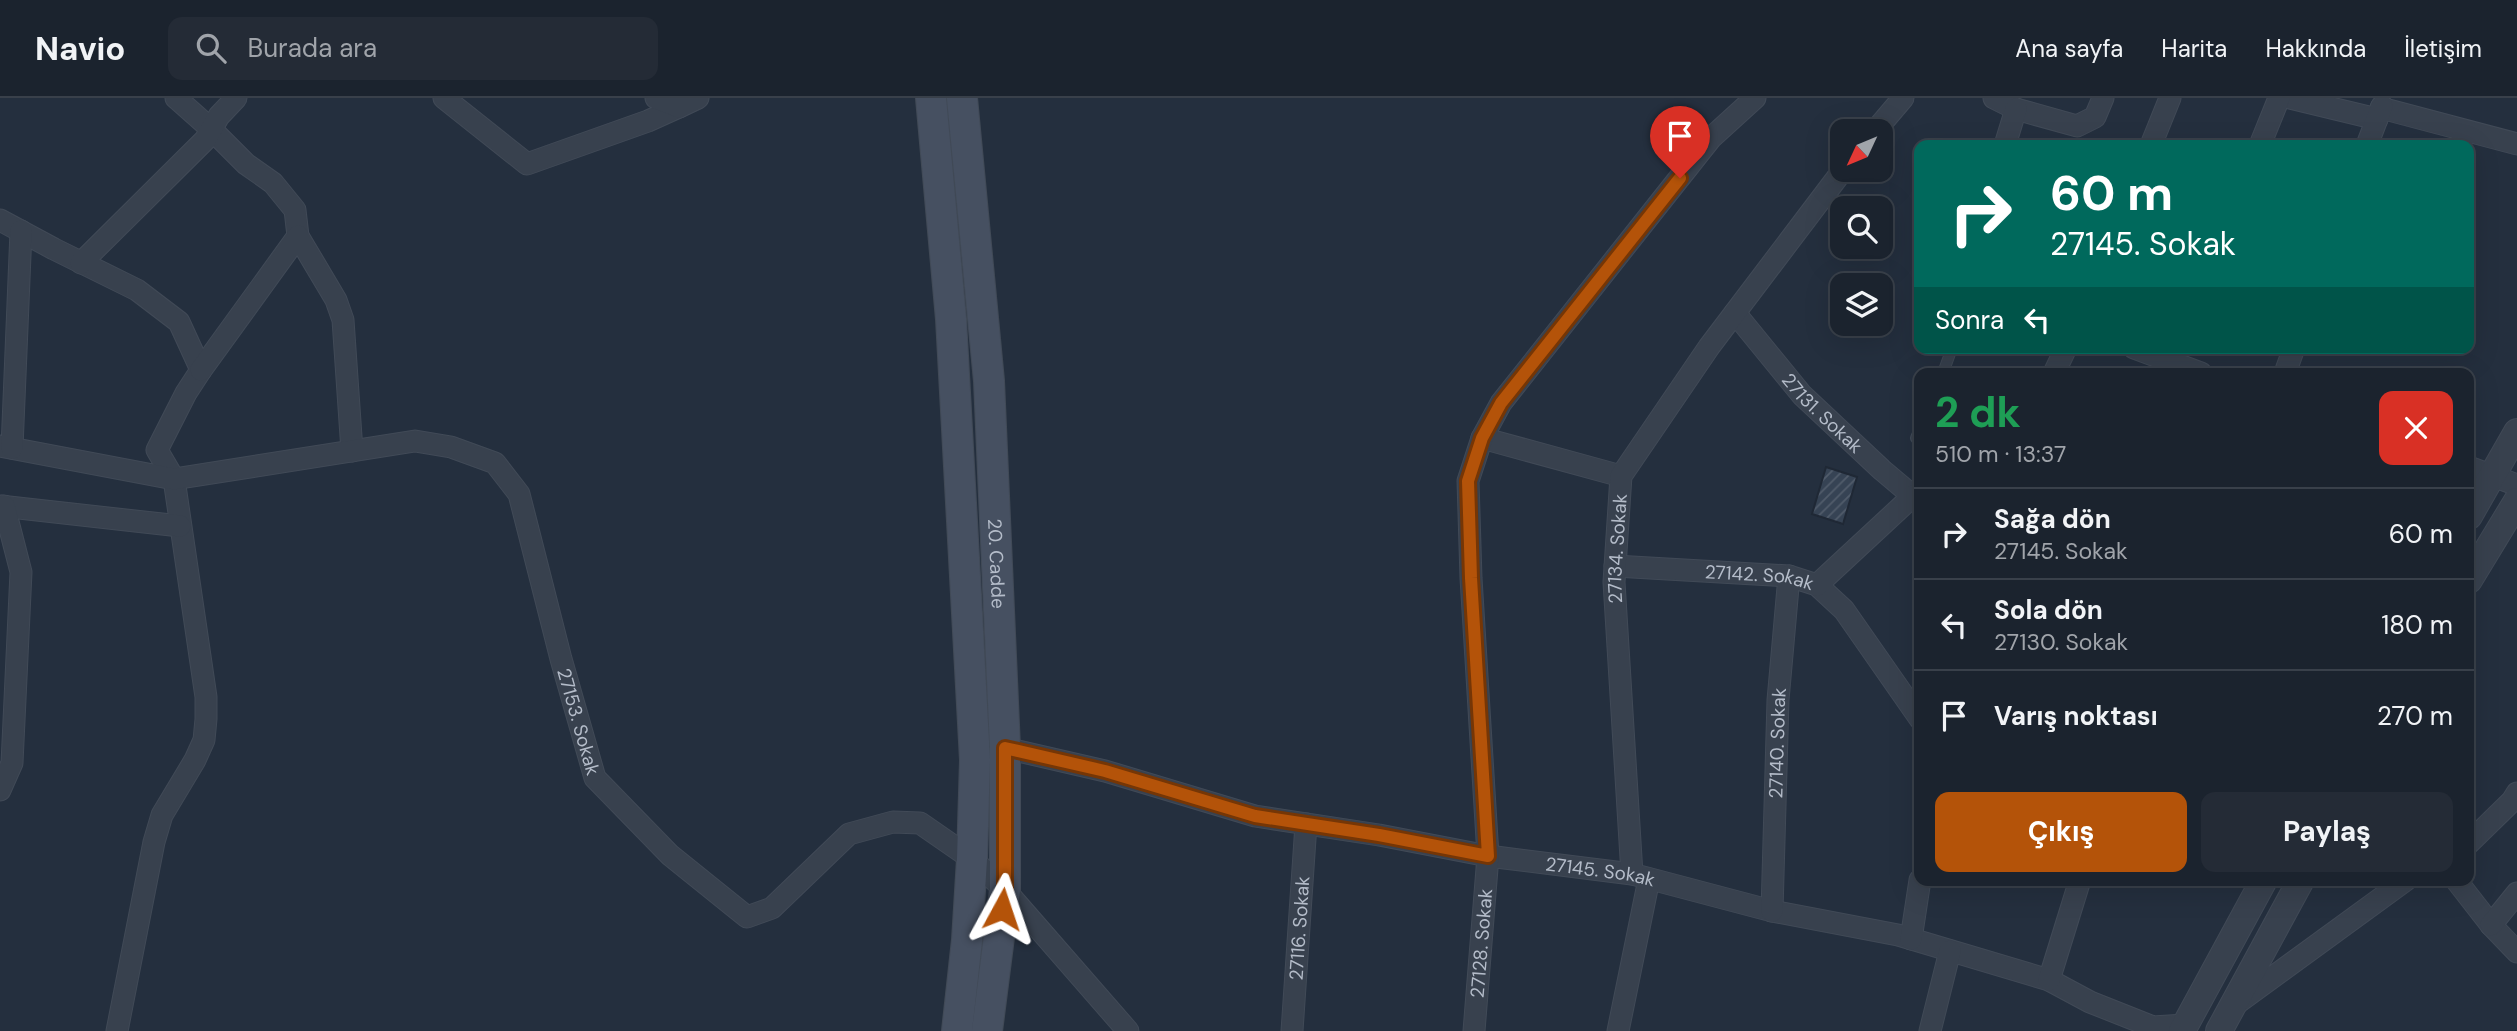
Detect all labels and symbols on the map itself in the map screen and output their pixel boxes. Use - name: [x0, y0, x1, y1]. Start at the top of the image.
- pin: [1650, 106, 1710, 178]
- north arrow: [1830, 119, 1894, 182]
- street label: 27131. Sokak: [1776, 368, 1868, 459]
- street label: 27134. Sokak: [1602, 492, 1633, 604]
- street label: 20. Cadde: [982, 518, 1011, 609]
- street label: 27142. Sokak: [1704, 559, 1817, 596]
- street label: 27153. Sokak: [551, 665, 606, 779]
- street label: 27140. Sokak: [1763, 686, 1792, 799]
- street label: 27145. Sokak: [1544, 851, 1658, 893]
- position arrow: [965, 872, 1039, 946]
- street label: 27116. Sokak: [1283, 875, 1315, 981]
- street label: 27128. Sokak: [1465, 887, 1498, 999]

